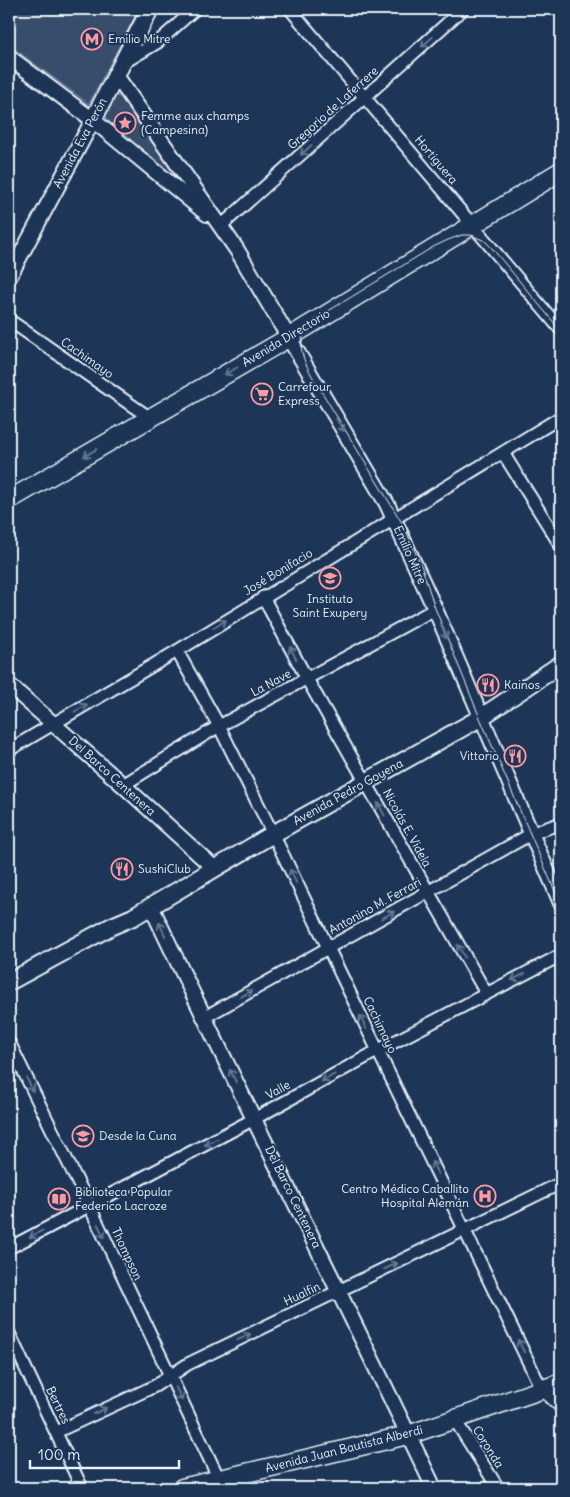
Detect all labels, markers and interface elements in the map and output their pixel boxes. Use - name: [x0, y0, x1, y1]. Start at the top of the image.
- metro station icon: Emilio Mitre: [80, 27, 104, 51]
- place label: Emilio Mitre: [108, 31, 171, 46]
- one-way arrow: [420, 36, 433, 48]
- street label: Gregorio de Laferrere: [284, 63, 381, 152]
- street label: Avenida Eva Perón: [49, 95, 110, 191]
- place label: Femme aux champs (Campesina): [141, 108, 249, 137]
- place icon: Femme aux champs (Campesina): [113, 111, 137, 135]
- street label: Hortiguera: [412, 132, 461, 187]
- one-way arrow: [299, 145, 312, 156]
- street label: Avenida Directorio: [239, 305, 333, 370]
- street label: Cachimayo: [58, 334, 117, 381]
- one-way arrow: [224, 366, 238, 376]
- place label: Carrefour Express: [278, 379, 331, 408]
- supermarket icon: Carrefour Express: [250, 382, 274, 406]
- one-way arrow: [335, 417, 345, 431]
- one-way arrow: [84, 448, 98, 458]
- street label: Emilio Mitre: [391, 523, 430, 586]
- street label: José Bonifacio: [240, 545, 315, 598]
- school or university icon: Instituto Saint Exupery: [318, 566, 342, 590]
- place label: Instituto Saint Exupery: [293, 591, 367, 620]
- one-way arrow: [213, 618, 227, 628]
- one-way arrow: [440, 624, 450, 639]
- one-way arrow: [288, 645, 298, 660]
- street label: La Nave: [248, 666, 293, 699]
- restaurant icon: Kainos: [476, 673, 500, 697]
- place label: Kainos: [504, 677, 540, 692]
- one-way arrow: [74, 702, 88, 712]
- street label: Del Barco Centenera: [66, 733, 159, 819]
- restaurant icon: Vittorio: [503, 744, 527, 768]
- place label: Vittorio: [460, 748, 499, 763]
- street label: Avenida Pedro Goyena: [290, 755, 406, 828]
- street label: Nicolás E. Videla: [380, 786, 435, 870]
- one-way arrow: [376, 803, 386, 817]
- restaurant icon: SushiClub: [110, 857, 134, 881]
- place label: SushiClub: [138, 861, 191, 876]
- one-way arrow: [288, 869, 297, 884]
- street label: Antonino M. Ferrari: [326, 874, 424, 937]
- one-way arrow: [380, 909, 394, 919]
- one-way arrow: [157, 922, 167, 937]
- one-way arrow: [456, 944, 466, 958]
- one-way arrow: [511, 973, 526, 982]
- one-way arrow: [238, 989, 253, 998]
- street label: Cachimayo: [360, 994, 401, 1056]
- one-way arrow: [358, 1015, 367, 1030]
- one-way arrow: [227, 1069, 237, 1084]
- one-way arrow: [321, 1074, 336, 1083]
- one-way arrow: [26, 1077, 35, 1092]
- street label: Valle: [263, 1077, 293, 1102]
- school or university icon: Desde la Cuna: [71, 1124, 95, 1148]
- place label: Desde la Cuna: [99, 1128, 177, 1143]
- one-way arrow: [204, 1138, 219, 1147]
- street label: Del Barco Centenera: [262, 1143, 325, 1250]
- one-way arrow: [429, 1161, 439, 1176]
- place label: Centro Médico Caballito Hospital Alemán: [341, 1181, 469, 1210]
- place label: Biblioteca Popular Federico Lacroze: [75, 1184, 172, 1213]
- hospital icon: Centro Médico Caballito Hospital Alemán: [473, 1184, 497, 1208]
- library icon: Biblioteca Popular Federico Lacroze: [47, 1187, 71, 1211]
- one-way arrow: [97, 1224, 107, 1239]
- street label: Thompson: [109, 1225, 146, 1283]
- one-way arrow: [30, 1229, 44, 1239]
- one-way arrow: [383, 1261, 398, 1270]
- street label: Hualfin: [281, 1278, 322, 1309]
- one-way arrow: [237, 1332, 252, 1342]
- one-way arrow: [516, 1339, 525, 1354]
- street label: Bertres: [43, 1384, 74, 1426]
- one-way arrow: [174, 1386, 184, 1401]
- one-way arrow: [92, 1406, 107, 1415]
- street label: Avenida Juan Bautista Alberdi: [264, 1422, 424, 1475]
- street label: Coronda: [470, 1423, 507, 1471]
- scale bar: [30, 1437, 179, 1469]
- text: 100 m: [38, 1445, 80, 1464]

